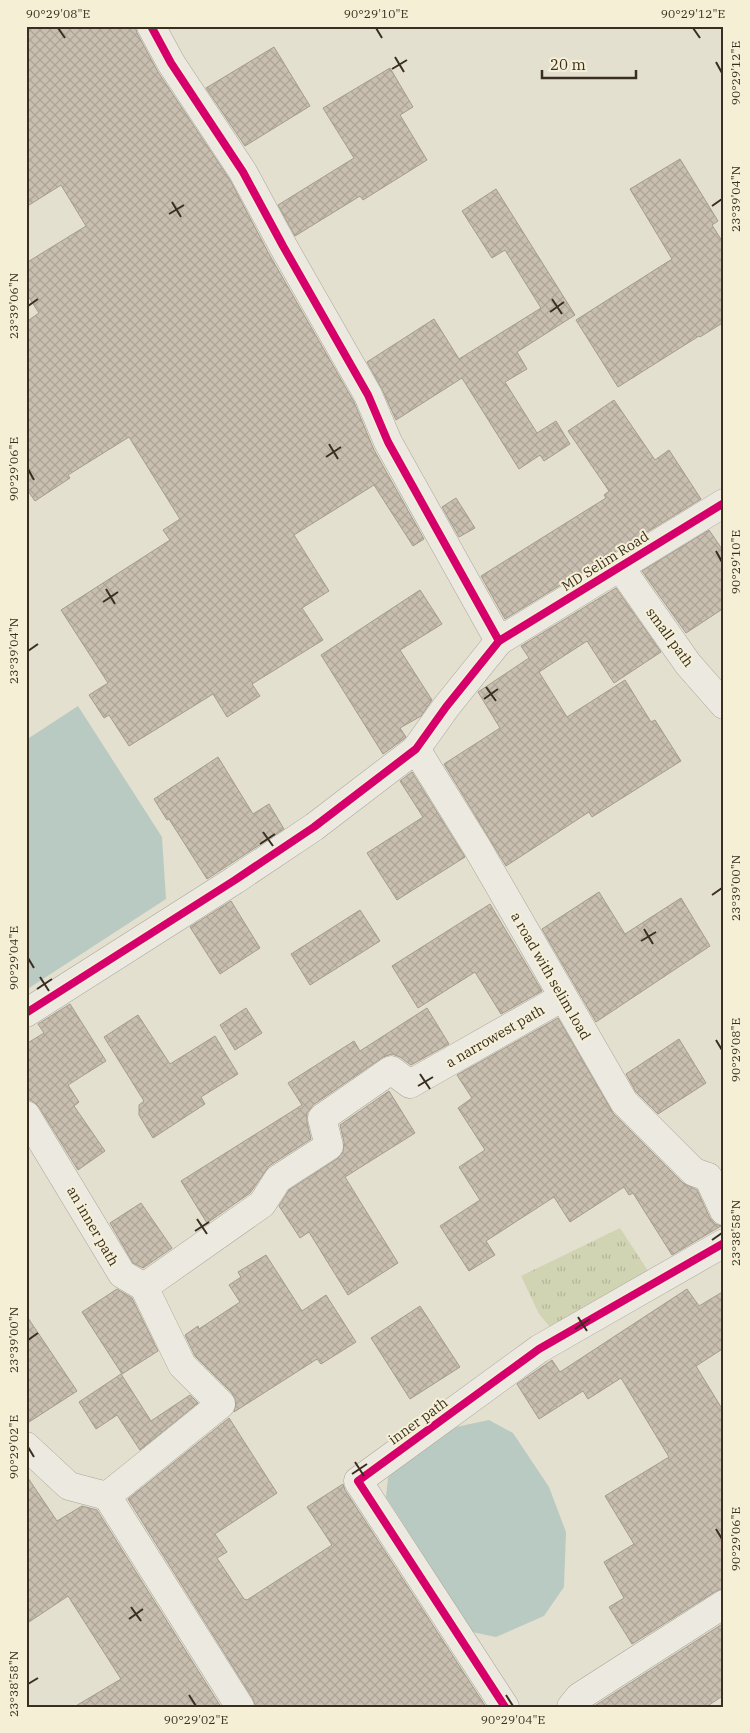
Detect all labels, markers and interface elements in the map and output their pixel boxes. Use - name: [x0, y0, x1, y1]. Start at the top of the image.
- text: 90°29'08"E: [26, 6, 90, 21]
- text: 90°29'10"E: [344, 6, 408, 21]
- text: 90°29'12"E: [661, 6, 725, 21]
- text: 90°29'12"E: [728, 41, 743, 105]
- scale bar: [542, 48, 636, 80]
- text: 20 m: [550, 55, 586, 74]
- text: 23°39'04"N: [728, 166, 743, 232]
- text: 23°39'06"N: [6, 273, 21, 339]
- text: 90°29'06"E: [6, 437, 21, 501]
- street label: MD Selim Road: [558, 527, 652, 595]
- text: 90°29'10"E: [728, 530, 743, 594]
- street label: small path: [642, 604, 698, 671]
- text: 23°39'04"N: [6, 618, 21, 684]
- text: 23°39'00"N: [728, 855, 743, 921]
- street label: a road with selim load: [507, 909, 595, 1044]
- text: 90°29'04"E: [6, 926, 21, 990]
- street label: a narrowest path: [443, 1000, 548, 1071]
- text: 90°29'08"E: [728, 1018, 743, 1082]
- street label: an inner path: [63, 1183, 123, 1269]
- text: 23°38'58"N: [728, 1200, 743, 1266]
- text: 23°39'00"N: [6, 1307, 21, 1373]
- street label: inner path: [385, 1393, 451, 1449]
- text: 90°29'02"E: [6, 1415, 21, 1479]
- text: 90°29'06"E: [728, 1507, 743, 1571]
- text: 23°38'58"N: [6, 1651, 21, 1717]
- text: 90°29'02"E: [164, 1712, 228, 1727]
- text: 90°29'04"E: [481, 1712, 545, 1727]

